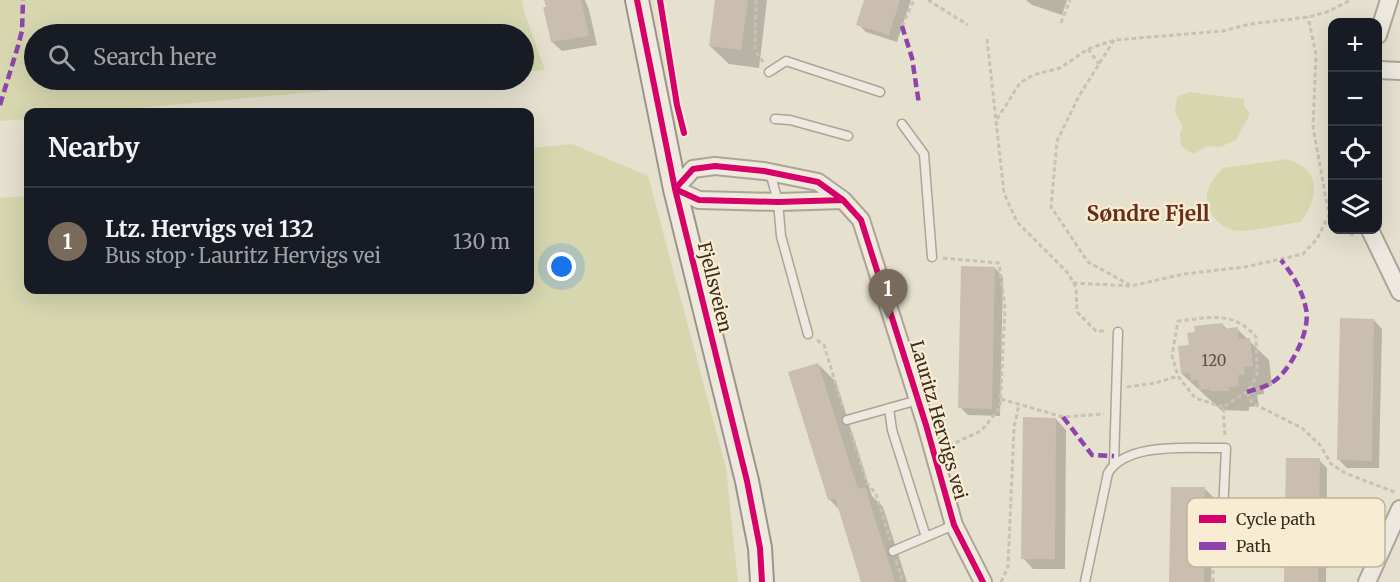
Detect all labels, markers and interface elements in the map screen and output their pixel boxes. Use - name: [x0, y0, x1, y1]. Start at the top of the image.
- map controls: [1328, 18, 1382, 234]
- button: +: [1328, 18, 1382, 72]
- search box: [24, 24, 534, 90]
- icon: search: [45, 41, 78, 74]
- text: Search here: [93, 43, 216, 71]
- button: −: [1328, 72, 1382, 126]
- button: locate: [1328, 126, 1382, 180]
- text: Nearby: [48, 131, 140, 164]
- button: layers: [1328, 180, 1382, 234]
- district label: Søndre Fjell: [1086, 200, 1210, 227]
- text: Ltz. Hervigs vei 132: [105, 215, 314, 243]
- text: 1: [63, 229, 72, 254]
- text: 130 m: [453, 229, 510, 254]
- street label: Fjellsveien: [693, 239, 737, 335]
- text: Bus stop · Lauritz Hervigs vei: [105, 243, 381, 268]
- your location: [547, 252, 576, 281]
- pin: 1: [868, 270, 908, 319]
- street label: Lauritz Hervigs vei: [905, 338, 973, 502]
- house number: 120: [1202, 351, 1226, 370]
- legend: [1187, 498, 1385, 567]
- text: Cycle path: [1236, 509, 1316, 529]
- text: Path: [1236, 536, 1272, 556]

